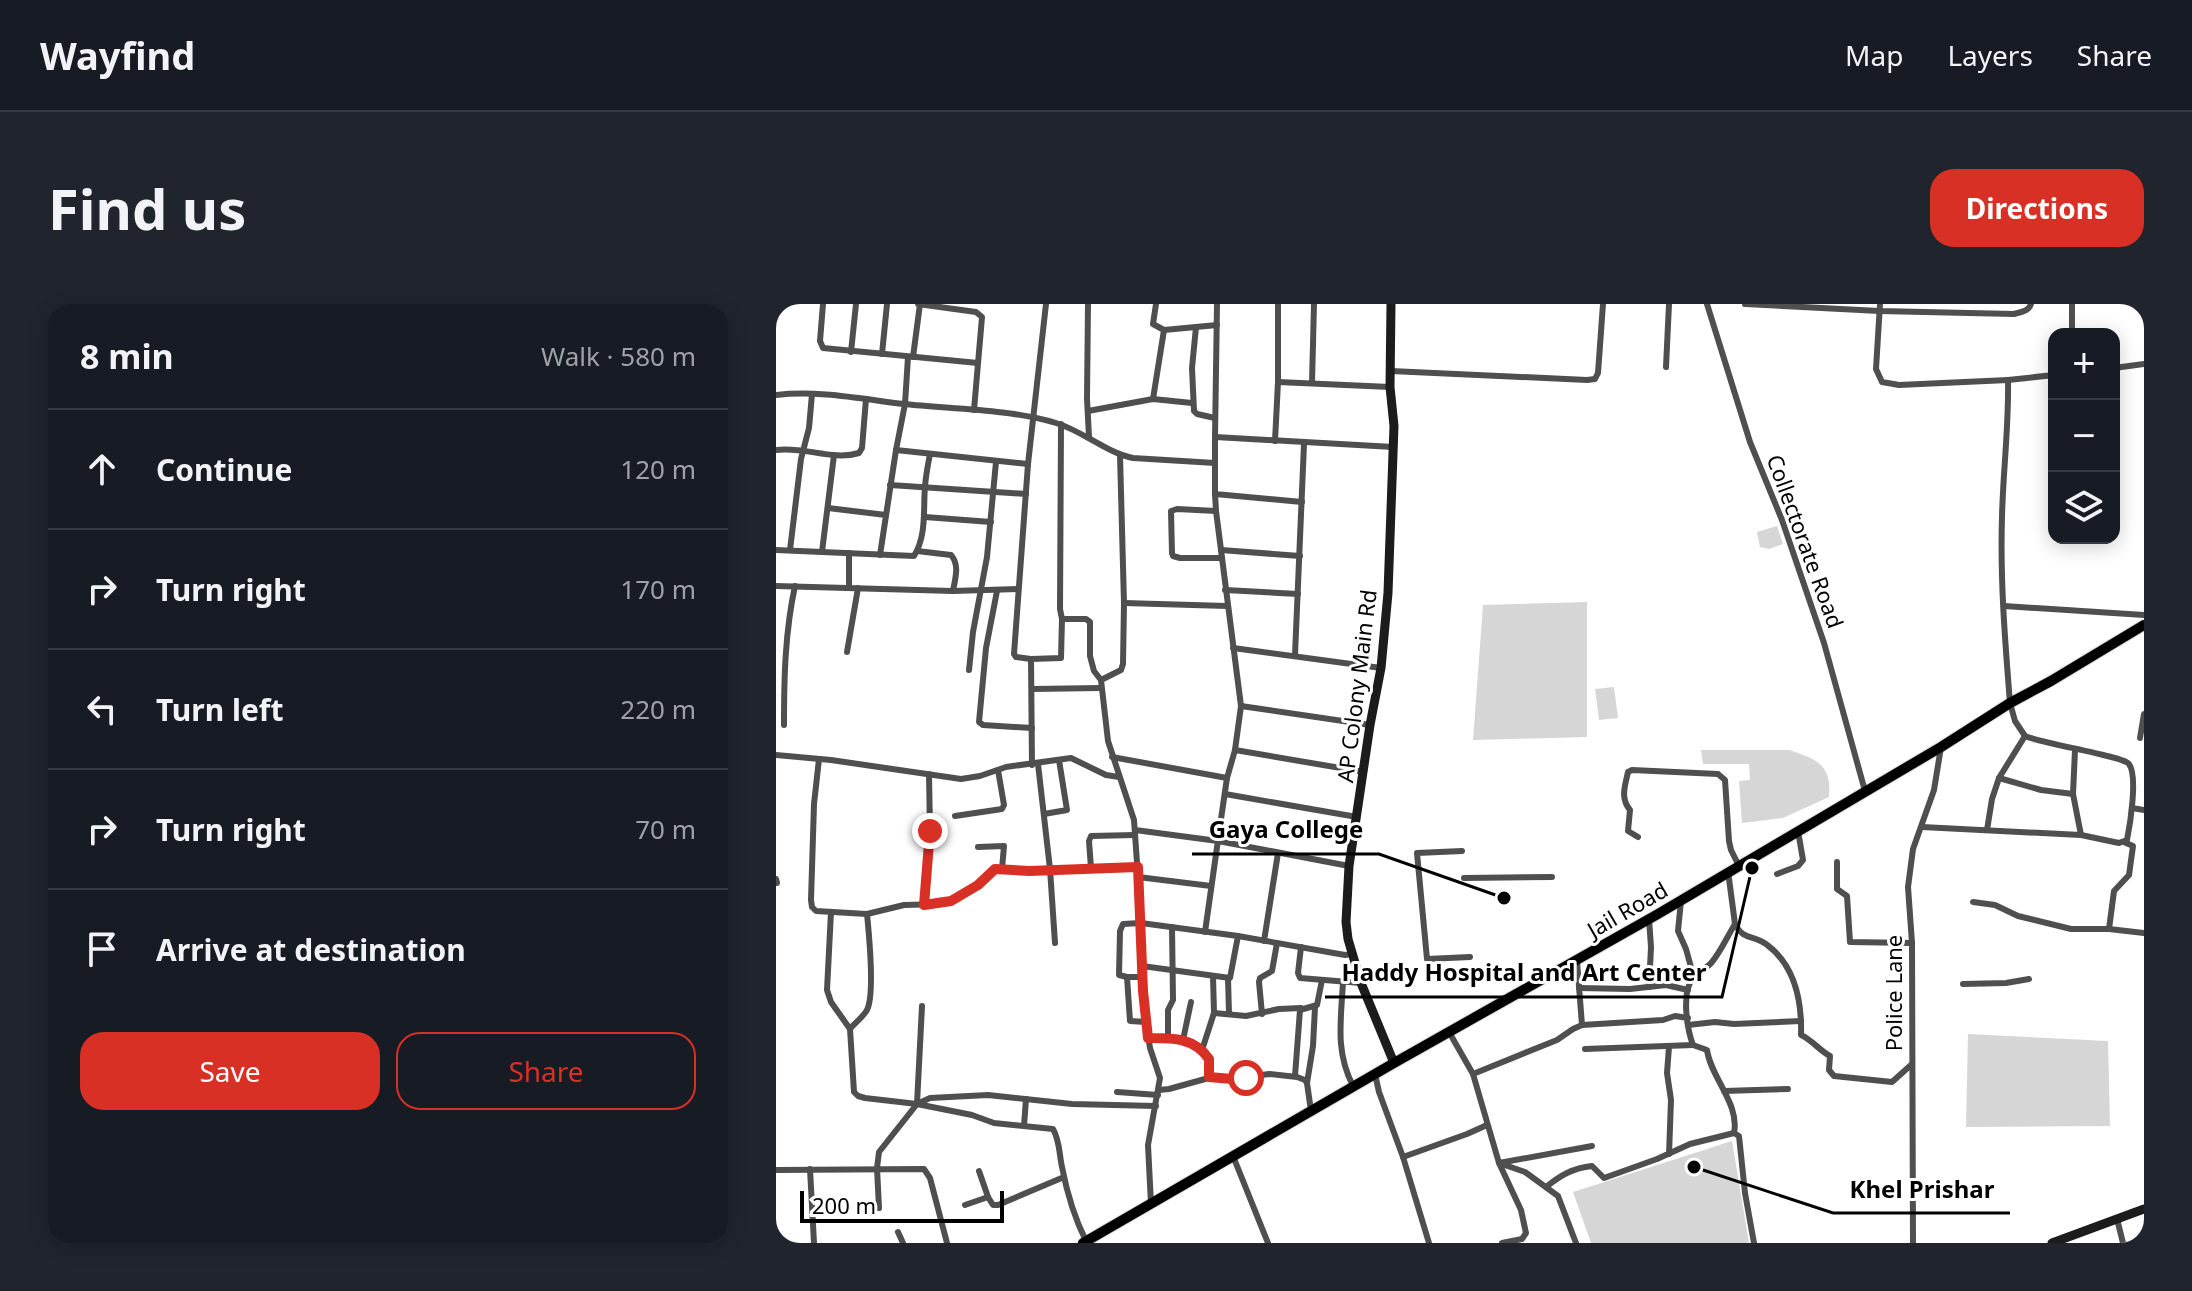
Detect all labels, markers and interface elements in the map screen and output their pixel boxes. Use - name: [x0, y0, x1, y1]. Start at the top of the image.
- text: Wayfind: [40, 29, 195, 81]
- text: Map: [1845, 36, 1903, 74]
- text: Layers: [1947, 36, 2033, 74]
- text: Share: [2077, 36, 2152, 74]
- button: Directions: [1930, 169, 2144, 247]
- text: Find us: [48, 170, 246, 246]
- map controls: [2048, 328, 2120, 544]
- button: +: [2048, 328, 2120, 400]
- text: 8 min: [80, 333, 174, 379]
- text: Walk · 580 m: [541, 338, 696, 374]
- button: −: [2048, 400, 2120, 472]
- icon: ahead: [80, 447, 124, 491]
- text: Continue: [156, 449, 292, 490]
- street label: Collectorate Road: [1761, 450, 1851, 632]
- text: 120 m: [620, 451, 696, 487]
- button: layers: [2048, 472, 2120, 544]
- icon: right: [80, 567, 124, 611]
- text: Turn right: [156, 569, 306, 610]
- text: 170 m: [620, 571, 696, 607]
- street label: AP Colony Main Rd: [1329, 588, 1383, 784]
- icon: left: [80, 687, 124, 731]
- text: Turn left: [156, 689, 284, 730]
- text: 220 m: [620, 691, 696, 727]
- callout: Gaya College: [1192, 806, 1379, 854]
- icon: right: [80, 807, 124, 851]
- text: Turn right: [156, 809, 306, 850]
- text: 70 m: [635, 811, 696, 847]
- text: Gaya College: [1209, 812, 1363, 845]
- route end: [912, 813, 948, 849]
- street label: Jail Road: [1580, 874, 1673, 945]
- icon: arrive: [80, 927, 124, 971]
- text: Arrive at destination: [156, 929, 466, 970]
- street label: Police Lane: [1878, 935, 1908, 1051]
- callout: Haddy Hospital and Art Center: [1325, 949, 1722, 997]
- text: Haddy Hospital and Art Center: [1341, 955, 1707, 988]
- button: Save: [80, 1032, 380, 1110]
- button: Share: [396, 1032, 696, 1110]
- route start: [1228, 1060, 1264, 1096]
- callout: Khel Prishar: [1833, 1165, 2010, 1213]
- text: Khel Prishar: [1850, 1172, 1995, 1205]
- scale bar: [800, 1187, 1004, 1223]
- text: 200 m: [812, 1190, 876, 1220]

